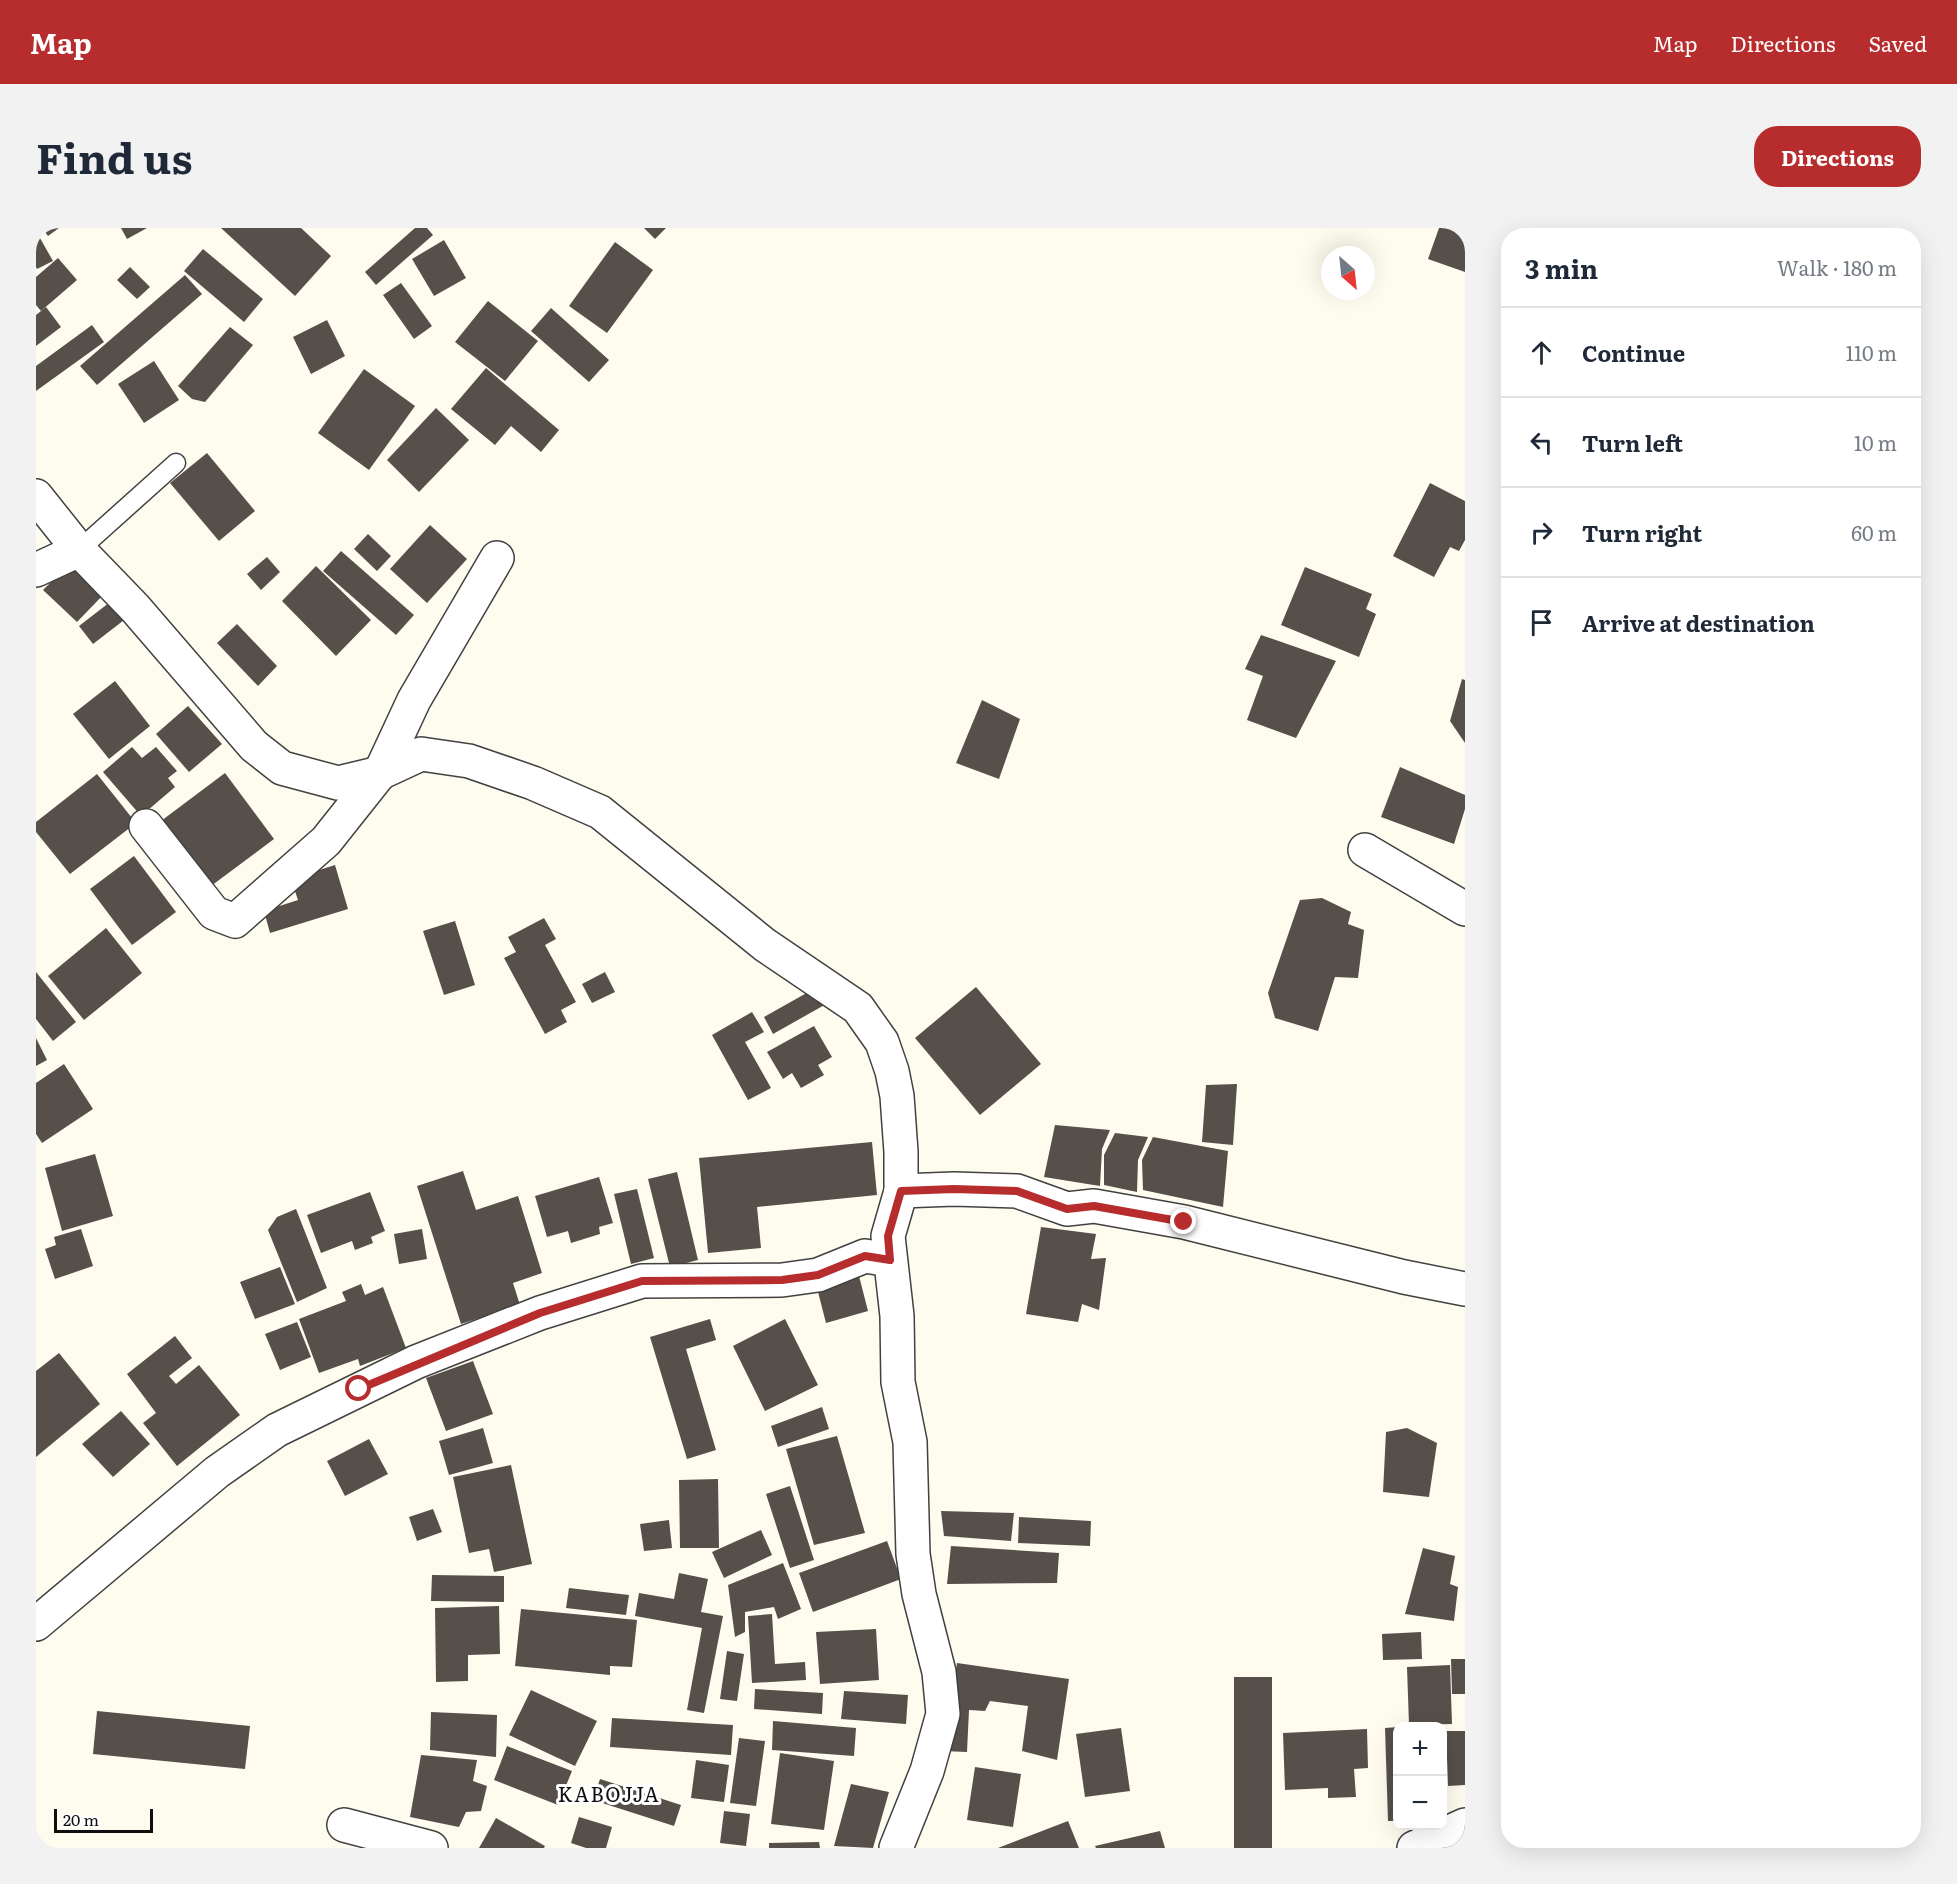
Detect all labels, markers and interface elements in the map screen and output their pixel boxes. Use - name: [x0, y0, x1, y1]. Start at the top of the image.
- text: Map: [30, 21, 92, 63]
- text: Map: [1653, 27, 1698, 58]
- text: Directions: [1731, 27, 1836, 58]
- text: Saved: [1869, 27, 1927, 58]
- text: Find us: [36, 125, 193, 187]
- button: Directions: [1754, 126, 1921, 187]
- north arrow: [1321, 246, 1375, 300]
- text: 3 min: [1525, 248, 1598, 287]
- text: Walk · 180 m: [1777, 252, 1897, 282]
- icon: ahead: [1525, 336, 1558, 369]
- text: Continue: [1582, 336, 1685, 369]
- text: 110 m: [1846, 337, 1897, 367]
- icon: left: [1525, 426, 1558, 459]
- text: Turn left: [1582, 426, 1683, 459]
- text: 10 m: [1854, 427, 1897, 457]
- icon: right: [1525, 516, 1558, 549]
- text: Turn right: [1582, 516, 1702, 549]
- text: 60 m: [1851, 517, 1897, 547]
- icon: arrive: [1525, 606, 1558, 639]
- text: Arrive at destination: [1582, 606, 1815, 639]
- route end: [1170, 1208, 1196, 1234]
- route start: [345, 1375, 371, 1401]
- map controls: [1393, 1722, 1447, 1830]
- button: +: [1393, 1722, 1447, 1776]
- button: −: [1393, 1776, 1447, 1830]
- district label: KABOJJA: [558, 1778, 660, 1808]
- scale bar: [54, 1806, 153, 1834]
- text: 20 m: [63, 1807, 99, 1831]

